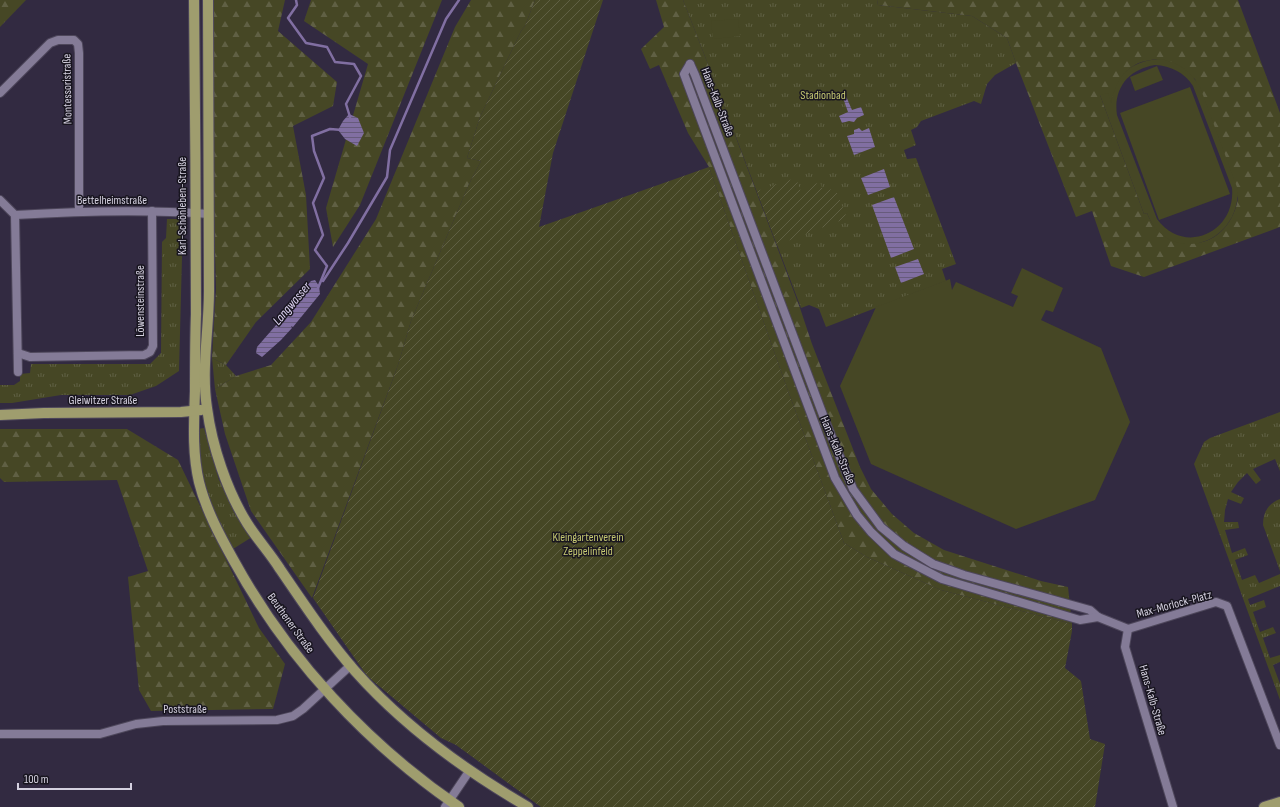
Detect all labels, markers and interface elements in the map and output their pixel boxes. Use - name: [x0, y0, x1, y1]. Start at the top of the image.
- street label: Montessoristraße: [59, 53, 76, 124]
- street label: Hans-Kalb-Straße: [698, 66, 738, 139]
- park label: Stadionbad: [800, 88, 846, 103]
- street label: Karl-Schönleben-Straße: [175, 157, 190, 255]
- street label: Bettelheimstraße: [77, 193, 147, 208]
- street label: Löwensteinstraße: [133, 265, 148, 337]
- water label: Langwasser: [269, 278, 315, 328]
- street label: Gleiwitzer Straße: [69, 393, 138, 408]
- street label: Hans-Kalb-Straße: [816, 414, 859, 487]
- park label: Kleingartenverein Zeppelinfeld: [552, 530, 624, 559]
- street label: Max-Morlock-Platz: [1135, 587, 1214, 622]
- street label: Beuthener Straße: [264, 590, 318, 656]
- street label: Hans-Kalb-Straße: [1135, 663, 1170, 737]
- street label: Poststraße: [163, 702, 207, 717]
- scale bar: [18, 765, 131, 791]
- text: 100 m: [24, 772, 49, 787]

